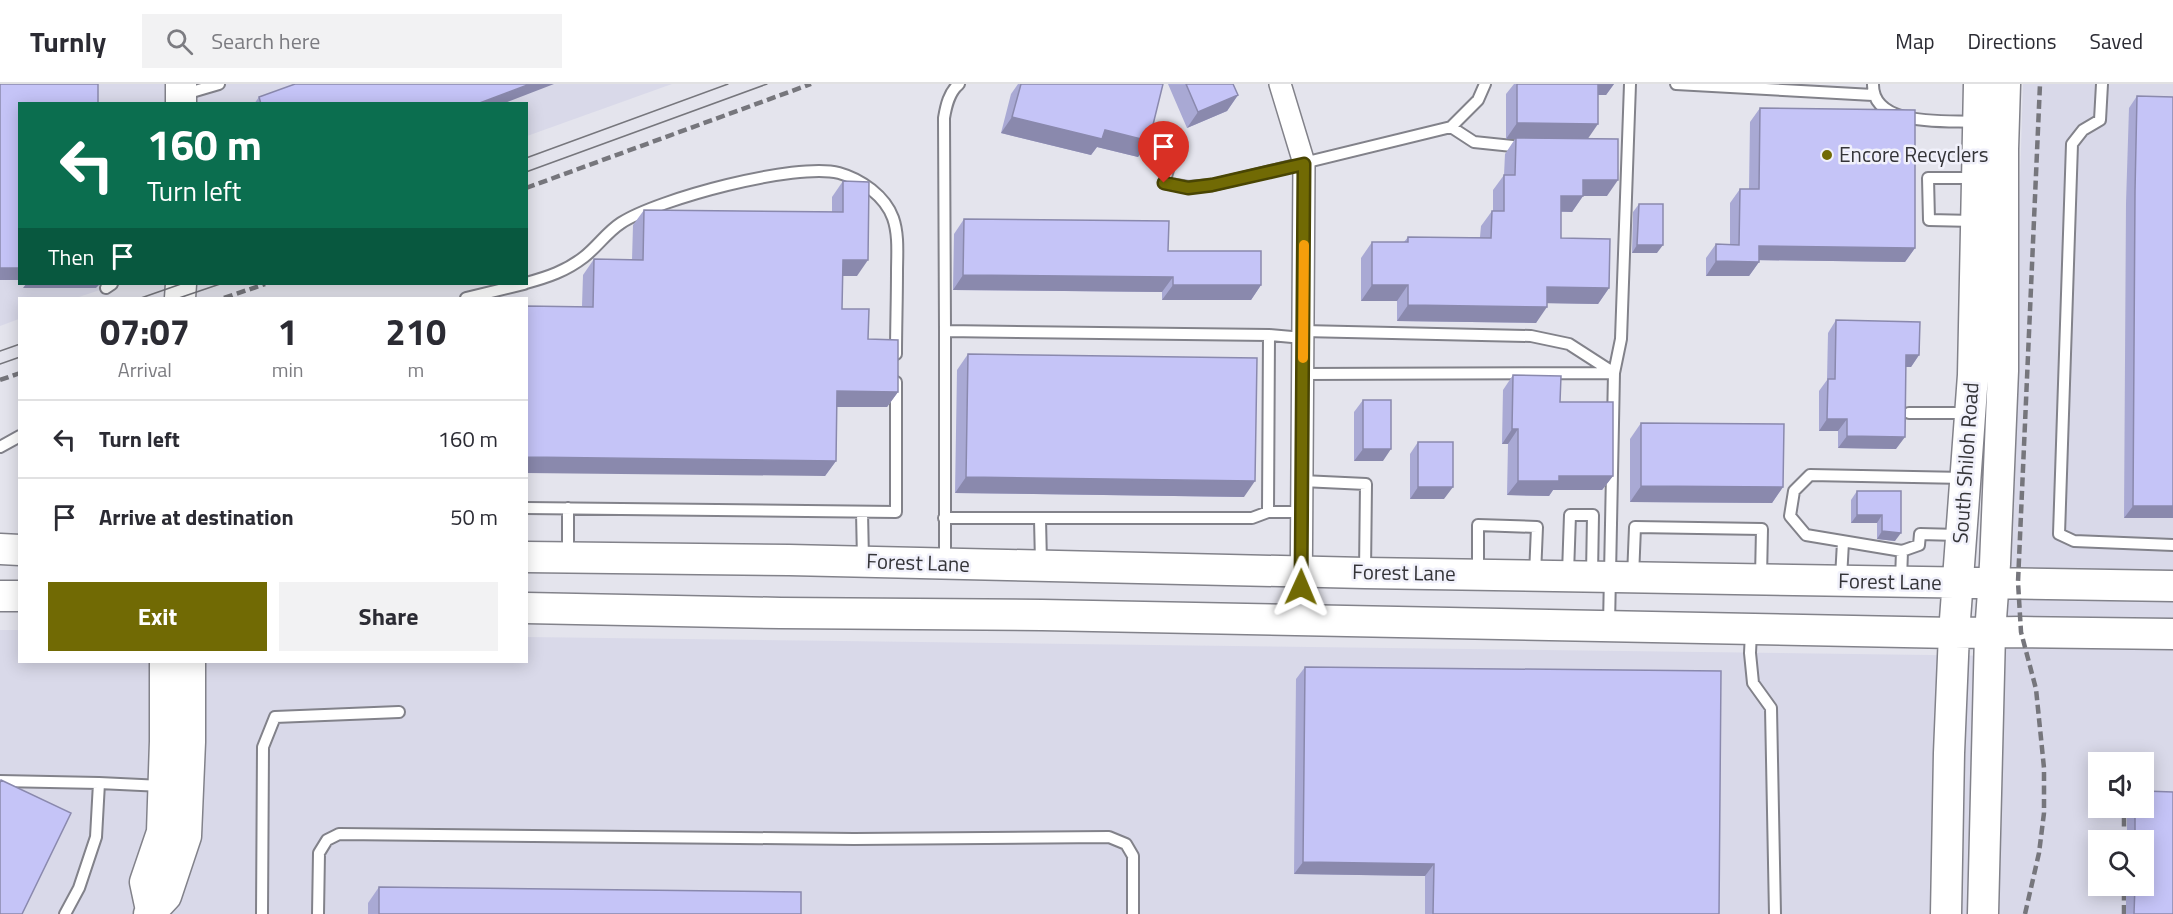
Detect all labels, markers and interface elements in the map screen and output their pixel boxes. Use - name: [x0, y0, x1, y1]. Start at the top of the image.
- search box: [142, 14, 562, 68]
- text: Turnly: [30, 20, 106, 63]
- text: Search here: [211, 24, 320, 58]
- icon: search: [163, 25, 196, 58]
- text: Map: [1895, 25, 1935, 57]
- text: Directions: [1968, 25, 2057, 57]
- text: Saved: [2090, 25, 2143, 57]
- text: 160 m: [147, 112, 262, 176]
- pin: [1138, 121, 1189, 183]
- icon: left: [48, 126, 126, 204]
- icon: arrive: [1147, 130, 1180, 163]
- place label: Encore Recyclers: [1839, 138, 1988, 170]
- marker: Encore Recyclers: [1820, 148, 1834, 162]
- text: Turn left: [147, 170, 241, 211]
- text: Then: [48, 240, 94, 274]
- icon: arrive: [106, 240, 139, 273]
- text: 07:07: [100, 304, 190, 359]
- text: 1: [278, 304, 298, 359]
- text: 210: [386, 304, 446, 359]
- text: Arrival: [118, 354, 172, 385]
- text: min: [272, 354, 304, 385]
- text: m: [407, 354, 424, 385]
- street label: South Shiloh Road: [1943, 381, 1987, 545]
- text: Turn left: [99, 422, 180, 456]
- text: 160 m: [438, 422, 498, 456]
- icon: left: [48, 423, 81, 456]
- text: Arrive at destination: [99, 500, 294, 534]
- text: 50 m: [450, 500, 498, 534]
- icon: arrive: [48, 501, 81, 534]
- street label: Forest Lane: [866, 544, 970, 580]
- position arrow: [1269, 555, 1333, 619]
- street label: Forest Lane: [1352, 555, 1456, 589]
- street label: Forest Lane: [1838, 564, 1942, 598]
- button: Exit: [48, 582, 267, 651]
- button: Share: [279, 582, 498, 651]
- map controls: [2088, 752, 2154, 896]
- button: sound: [2088, 752, 2154, 818]
- button: search: [2088, 830, 2154, 896]

